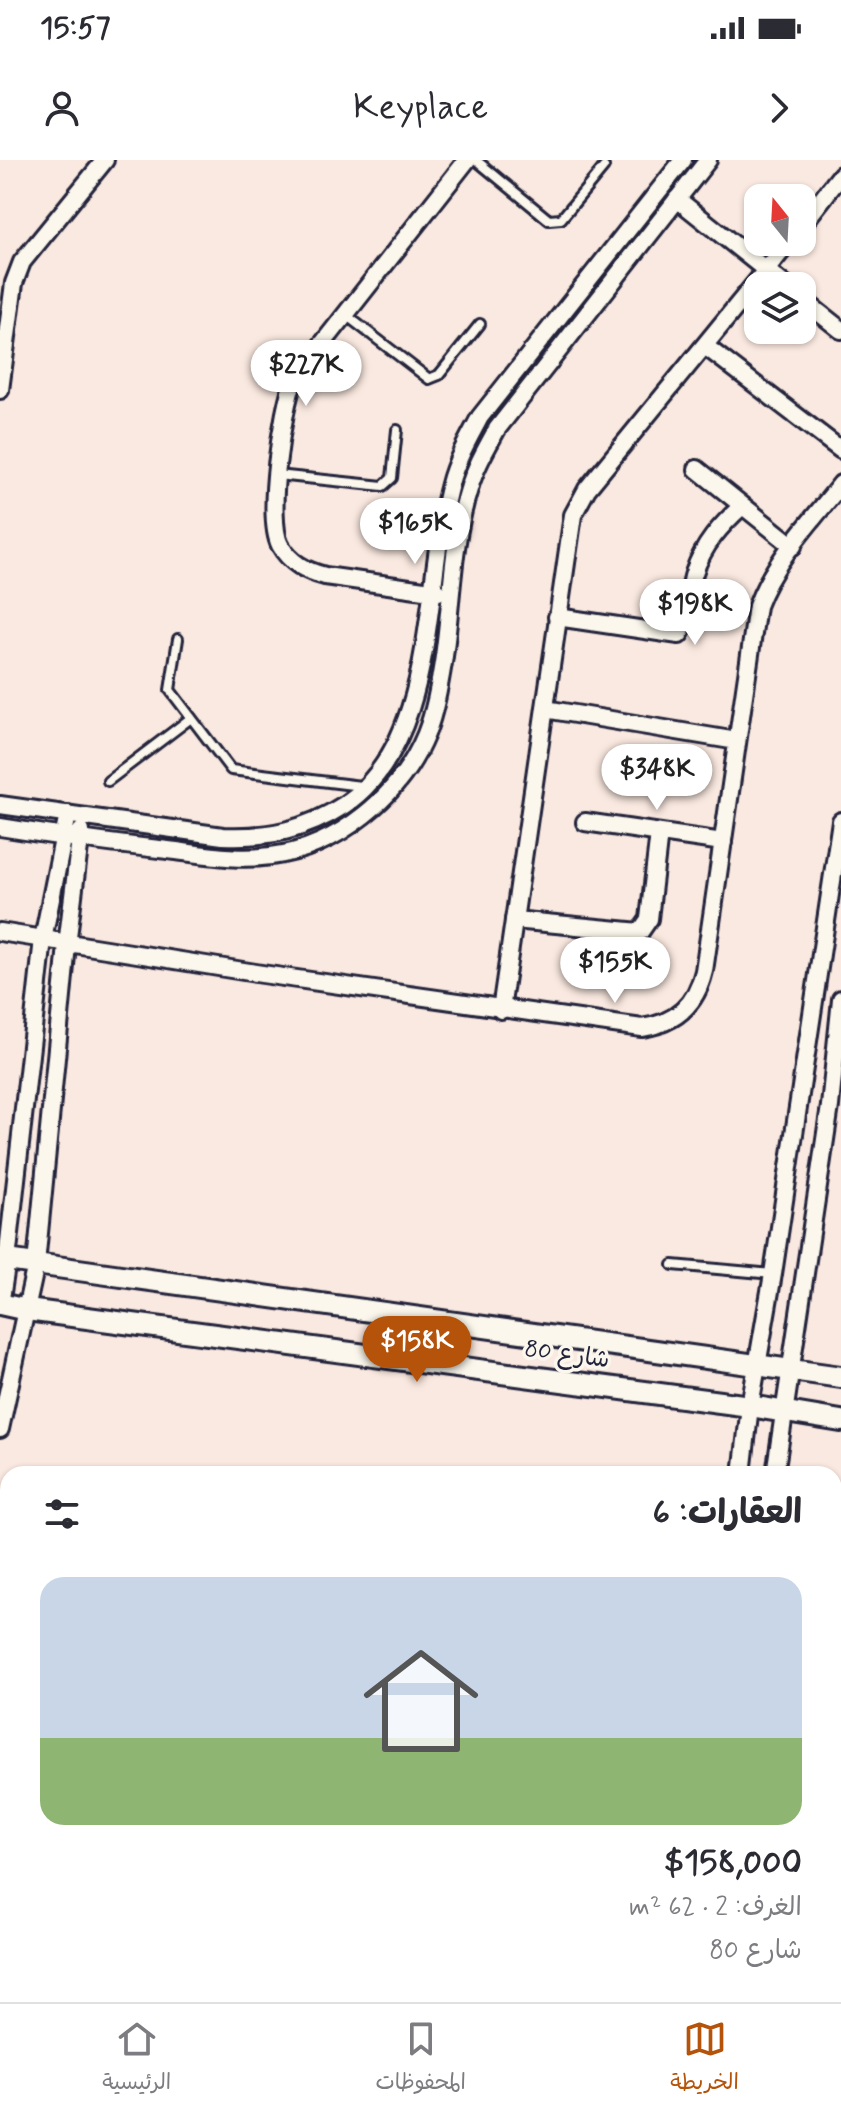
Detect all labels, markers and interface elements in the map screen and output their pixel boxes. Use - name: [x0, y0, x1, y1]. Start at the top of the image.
- text: 15:57: [40, 9, 111, 48]
- text: Keyplace: [353, 85, 488, 132]
- icon: person: [40, 86, 84, 130]
- icon: forward: [757, 86, 801, 130]
- north arrow: [744, 184, 816, 256]
- map controls: [744, 184, 816, 344]
- button: layers: [744, 272, 816, 344]
- pin: $227K: [250, 340, 362, 408]
- text: $227K: [269, 349, 343, 383]
- pin: $165K: [359, 498, 471, 566]
- text: $165K: [378, 507, 452, 541]
- pin: $198K: [639, 579, 751, 647]
- text: $198K: [658, 588, 732, 622]
- pin: $348K: [601, 744, 713, 812]
- text: $348K: [619, 753, 695, 787]
- pin: $155K: [559, 937, 671, 1005]
- text: $155K: [578, 946, 652, 980]
- pin: $158K: [361, 1316, 473, 1384]
- text: $158K: [380, 1325, 454, 1359]
- street label: شارع 80: [522, 1334, 612, 1376]
- text: العقارات: 6: [652, 1491, 802, 1536]
- icon: filters: [40, 1492, 84, 1536]
- icon: home: [349, 1629, 493, 1773]
- text: $158,000: [664, 1841, 802, 1886]
- text: الغرف: 2 · 62 m²: [629, 1891, 802, 1925]
- text: شارع 80: [709, 1934, 802, 1968]
- tab: الرئيسية: [102, 2017, 171, 2101]
- tab: المحفوظات: [375, 2017, 466, 2101]
- tab: الخريطة: [670, 2017, 739, 2101]

